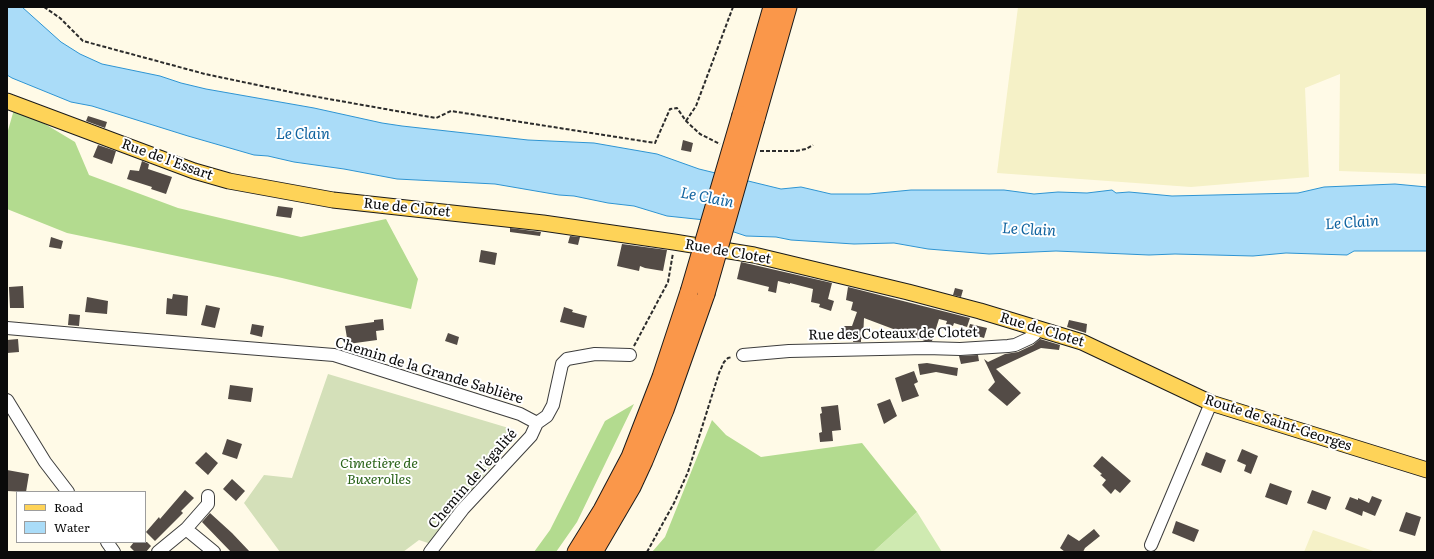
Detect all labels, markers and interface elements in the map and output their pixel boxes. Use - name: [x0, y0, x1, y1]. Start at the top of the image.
- water label: Le Clain: [276, 126, 330, 144]
- street label: Rue de l'Essart: [119, 136, 215, 184]
- water label: Le Clain: [679, 184, 735, 212]
- street label: Rue de Clotet: [363, 195, 451, 221]
- water label: Le Clain: [1324, 212, 1380, 234]
- water label: Le Clain: [1002, 220, 1056, 240]
- street label: Rue de Clotet: [683, 236, 773, 268]
- street label: Rue de Clotet: [998, 309, 1086, 351]
- street label: Rue des Coteaux de Clotet: [808, 324, 978, 344]
- street label: Chemin de la Grande Sablière: [333, 334, 525, 408]
- street label: Route de Saint-Georges: [1202, 391, 1354, 455]
- street label: Chemin de l'égalité: [425, 426, 521, 532]
- park label: Cimetière de Buxerolles: [340, 456, 418, 488]
- legend: [16, 491, 146, 543]
- text: Road: [54, 498, 83, 516]
- text: Water: [54, 518, 90, 536]

